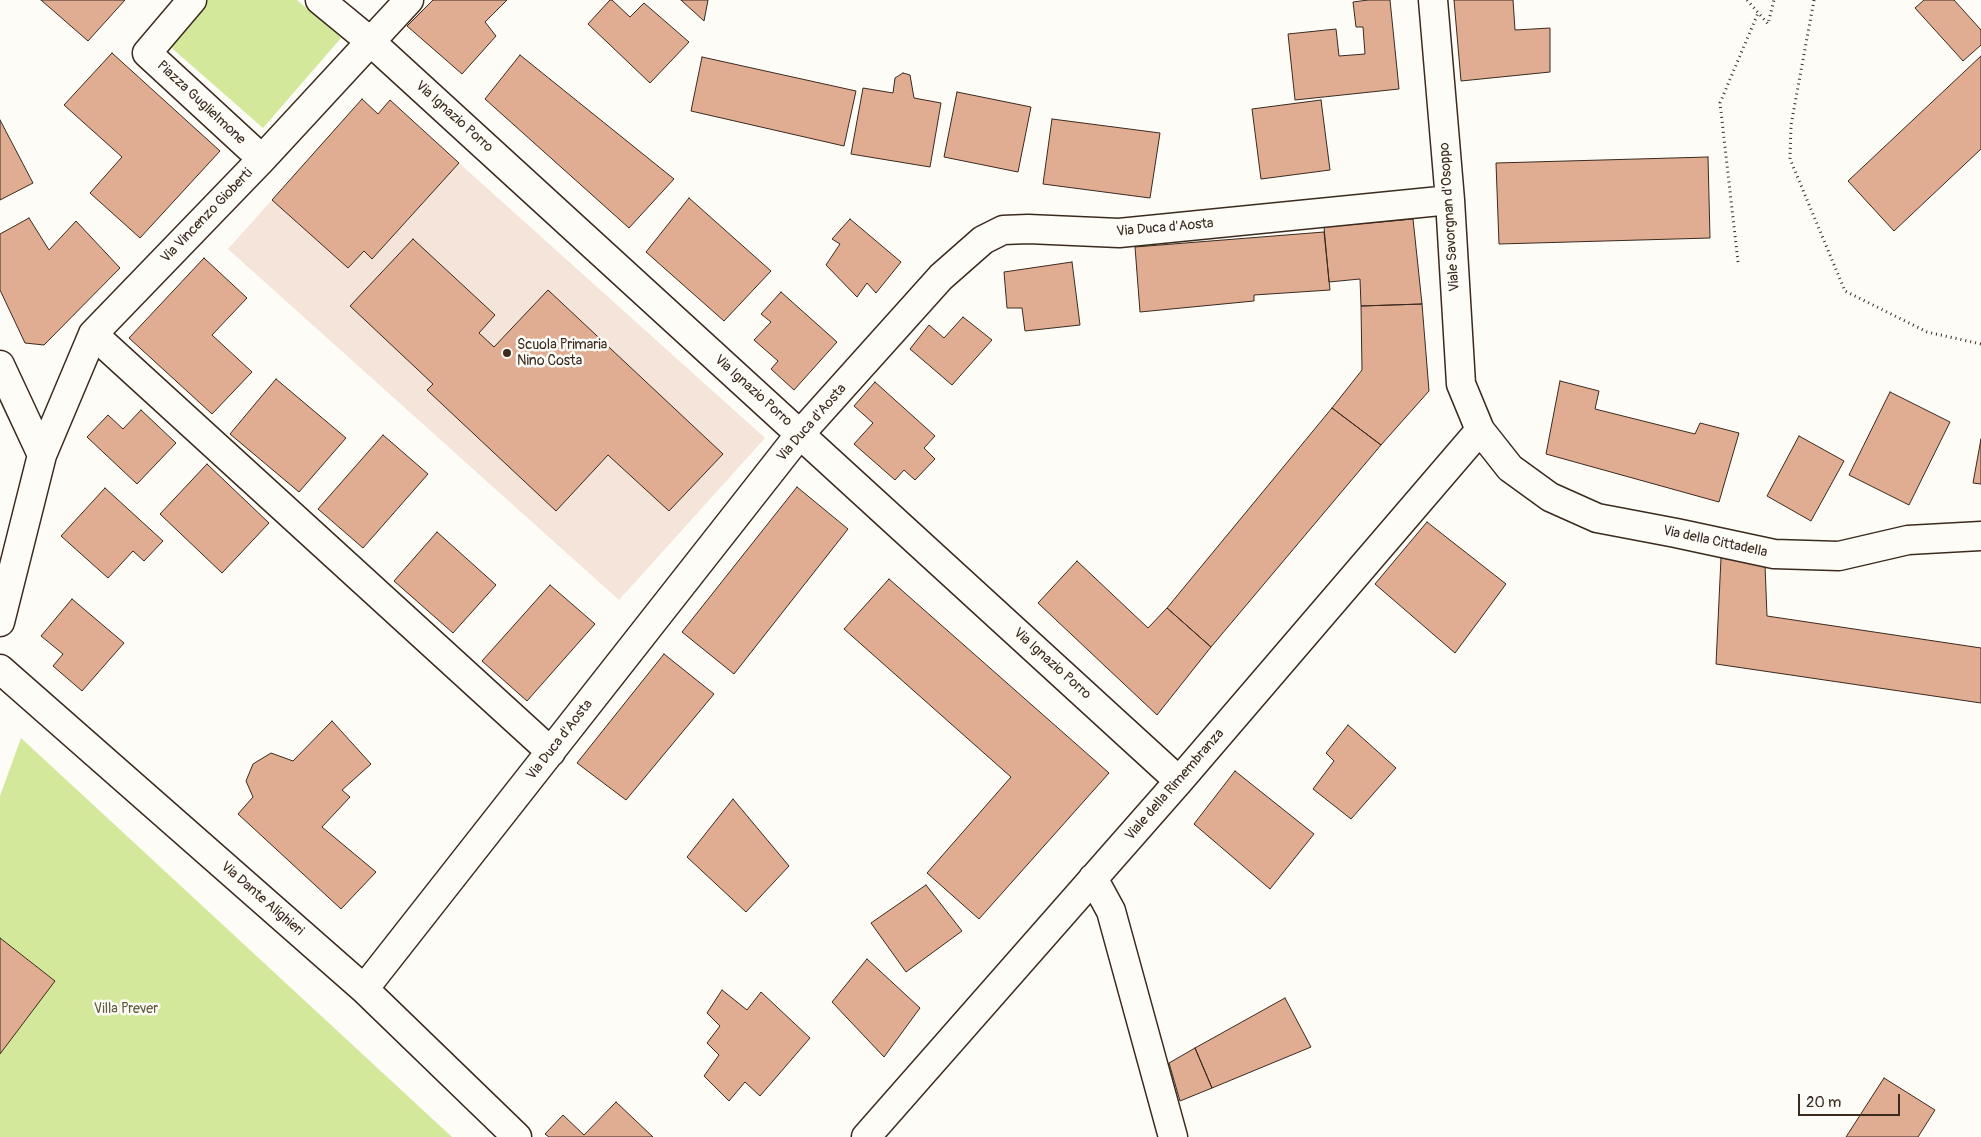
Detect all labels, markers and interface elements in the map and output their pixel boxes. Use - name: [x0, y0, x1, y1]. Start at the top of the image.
- street label: Piazza Guglielmone: [153, 58, 249, 148]
- street label: Via Ignazio Porro: [412, 78, 496, 156]
- street label: Viale Savorgnan d'Osoppo: [1436, 142, 1464, 292]
- street label: Via Vincenzo Gioberti: [158, 165, 256, 267]
- street label: Via Duca d'Aosta: [1116, 215, 1214, 241]
- place label: Scuola Primaria Nino Costa: [517, 337, 607, 370]
- marker: Scuola Primaria Nino Costa: [501, 347, 513, 359]
- street label: Via Ignazio Porro: [711, 352, 795, 430]
- street label: Via Duca d'Aosta: [774, 381, 850, 465]
- street label: Via della Cittadella: [1661, 523, 1769, 561]
- street label: Via Ignazio Porro: [1010, 625, 1094, 703]
- street label: Via Duca d'Aosta: [523, 696, 597, 784]
- street label: Viale della Rimembranza: [1122, 726, 1228, 844]
- street label: Via Dante Alighieri: [217, 858, 307, 940]
- park label: Villa Prever: [94, 1001, 158, 1017]
- scale bar: [1801, 1084, 1904, 1116]
- text: 20 m: [1806, 1093, 1841, 1112]

